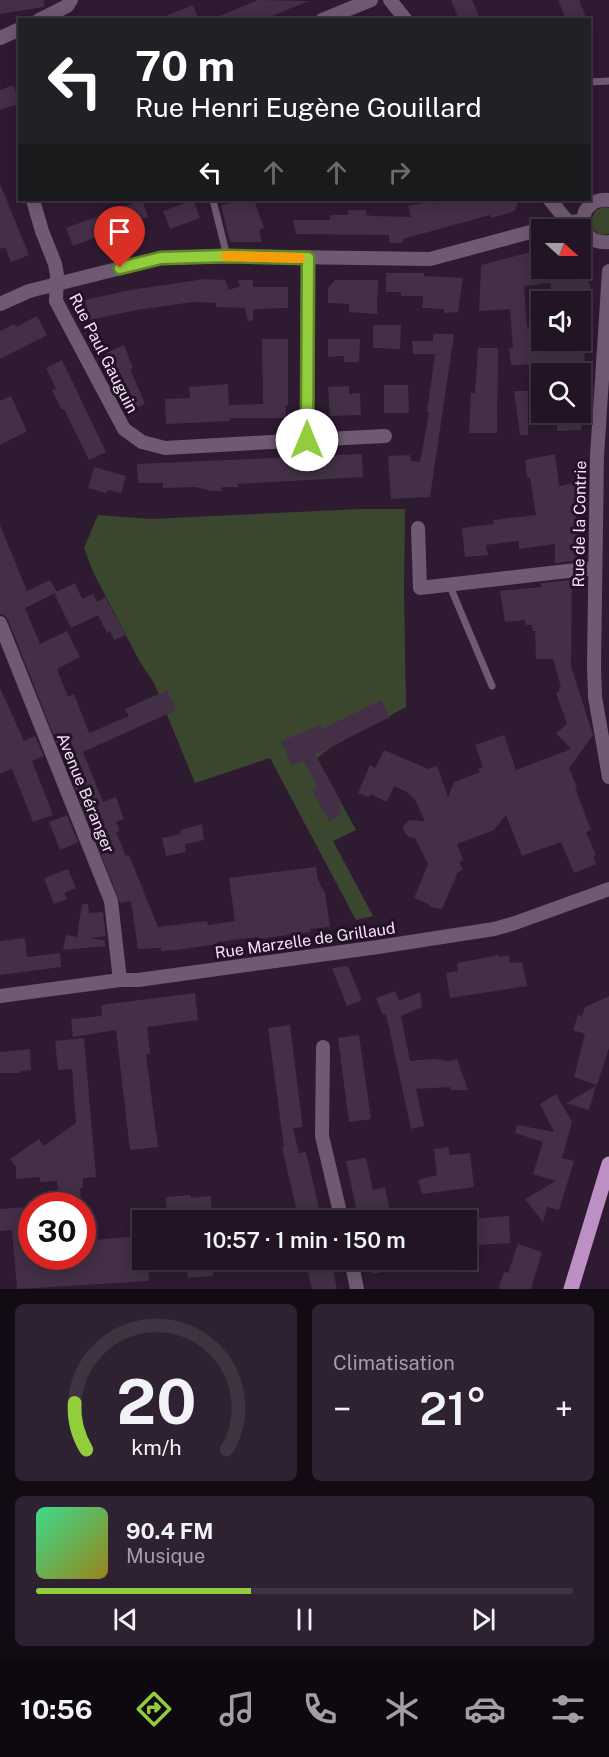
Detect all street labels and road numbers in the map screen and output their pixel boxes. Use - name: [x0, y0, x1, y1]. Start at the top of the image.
- street label: Rue Paul Gauguin: [65, 290, 142, 416]
- street label: Rue de la Contrie: [569, 460, 590, 588]
- street label: Avenue Béranger: [53, 730, 118, 856]
- street label: Rue Marzelle de Grillaud: [214, 918, 397, 963]

